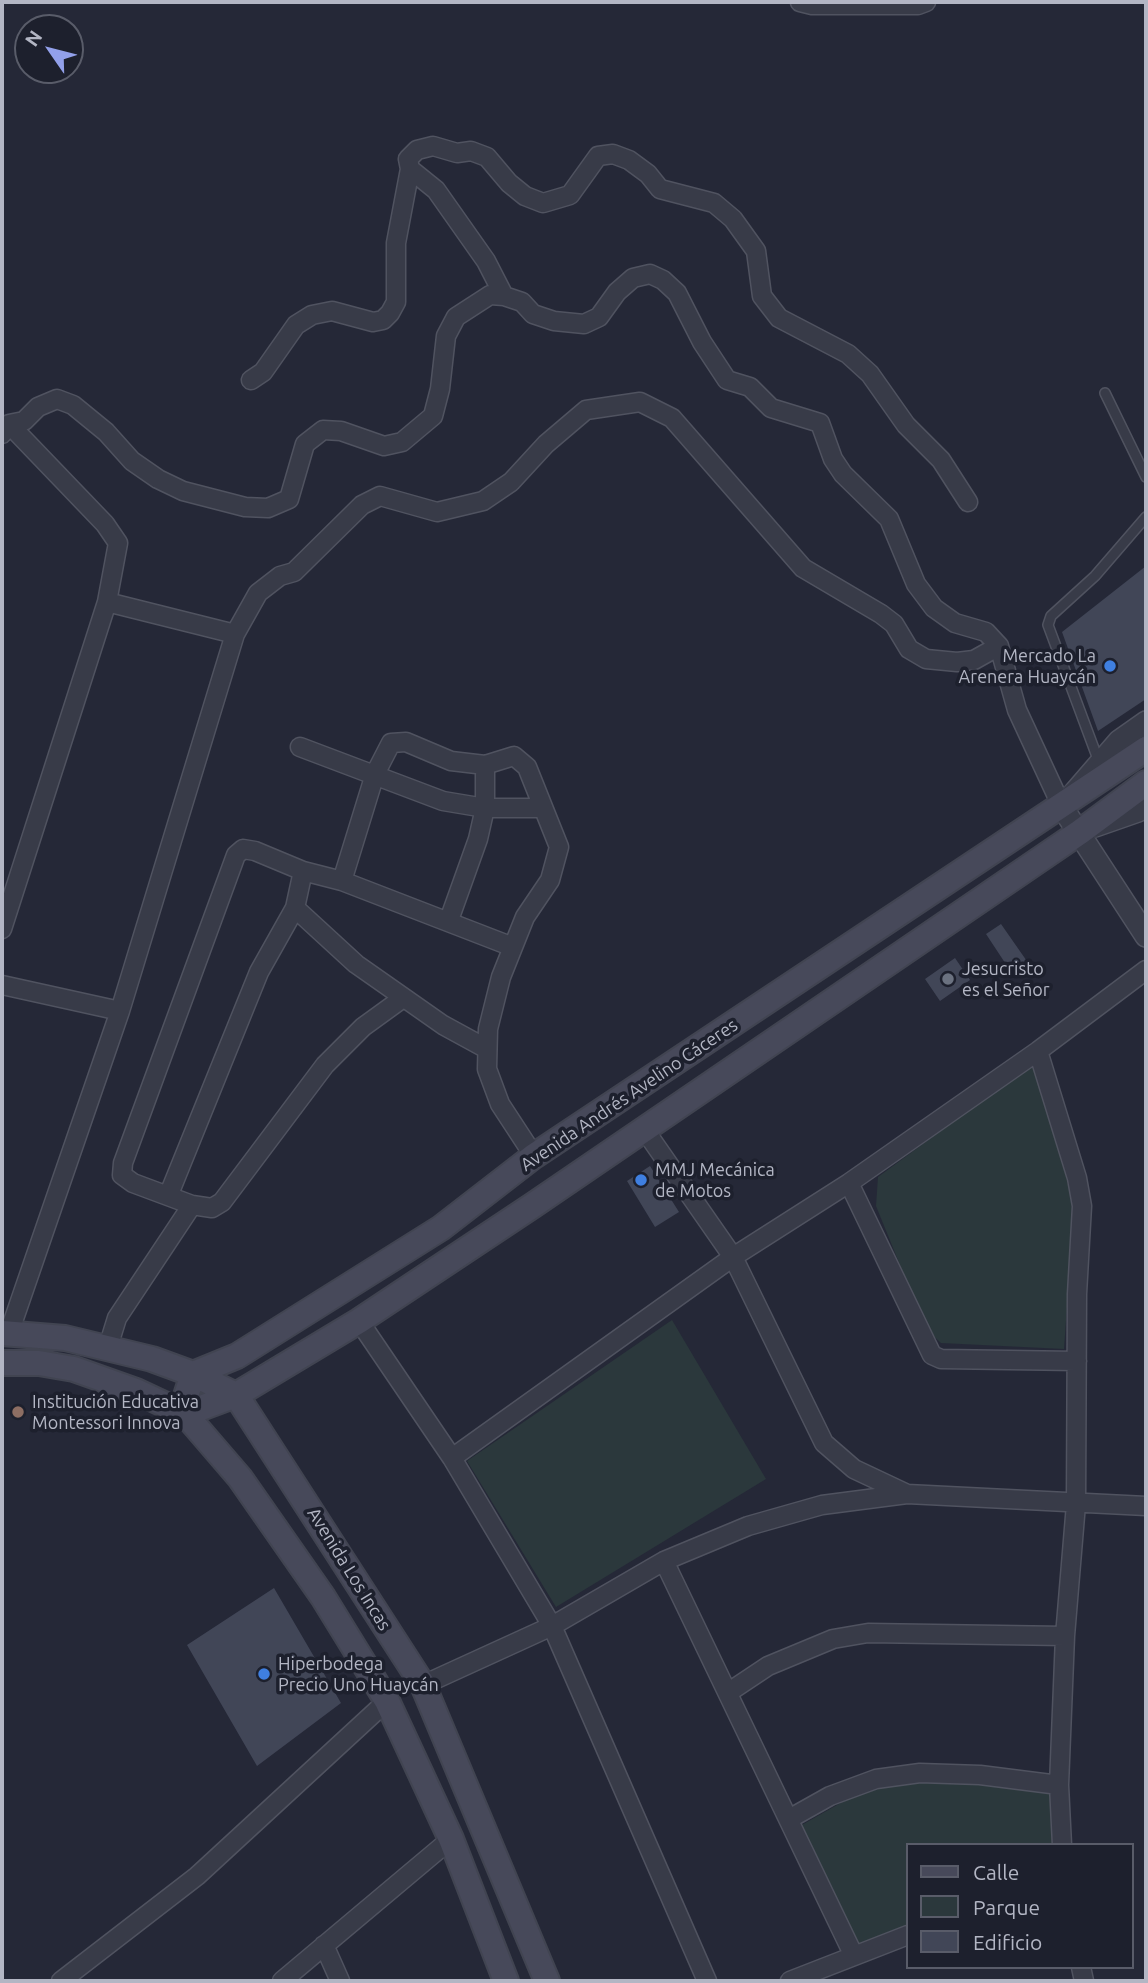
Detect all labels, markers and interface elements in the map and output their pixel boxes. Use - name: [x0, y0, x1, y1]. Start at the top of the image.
- north arrow: [14, 14, 84, 84]
- text: N: [20, 26, 47, 50]
- place label: Mercado La Arenera Huaycán: [959, 645, 1096, 688]
- marker: Mercado La Arenera Huaycán: [1102, 658, 1118, 674]
- place label: Jesucristo es el Señor: [962, 958, 1050, 1000]
- marker: Jesucristo es el Señor: [940, 971, 956, 987]
- street label: Avenida Andrés Avelino Cáceres: [516, 1014, 742, 1176]
- place label: MMJ Mecánica de Motos: [655, 1159, 775, 1202]
- marker: MMJ Mecánica de Motos: [633, 1172, 649, 1188]
- place label: Institución Educativa Montessori Innova: [32, 1391, 199, 1434]
- marker: Institución Educativa Montessori Innova: [10, 1404, 26, 1420]
- street label: Avenida Los Incas: [303, 1504, 395, 1634]
- place label: Hiperbodega Precio Uno Huaycán: [278, 1653, 439, 1696]
- marker: Hiperbodega Precio Uno Huaycán: [256, 1666, 272, 1682]
- legend: [906, 1843, 1134, 1969]
- text: Calle: [973, 1860, 1019, 1884]
- text: Parque: [973, 1895, 1040, 1919]
- text: Edificio: [973, 1930, 1042, 1954]

